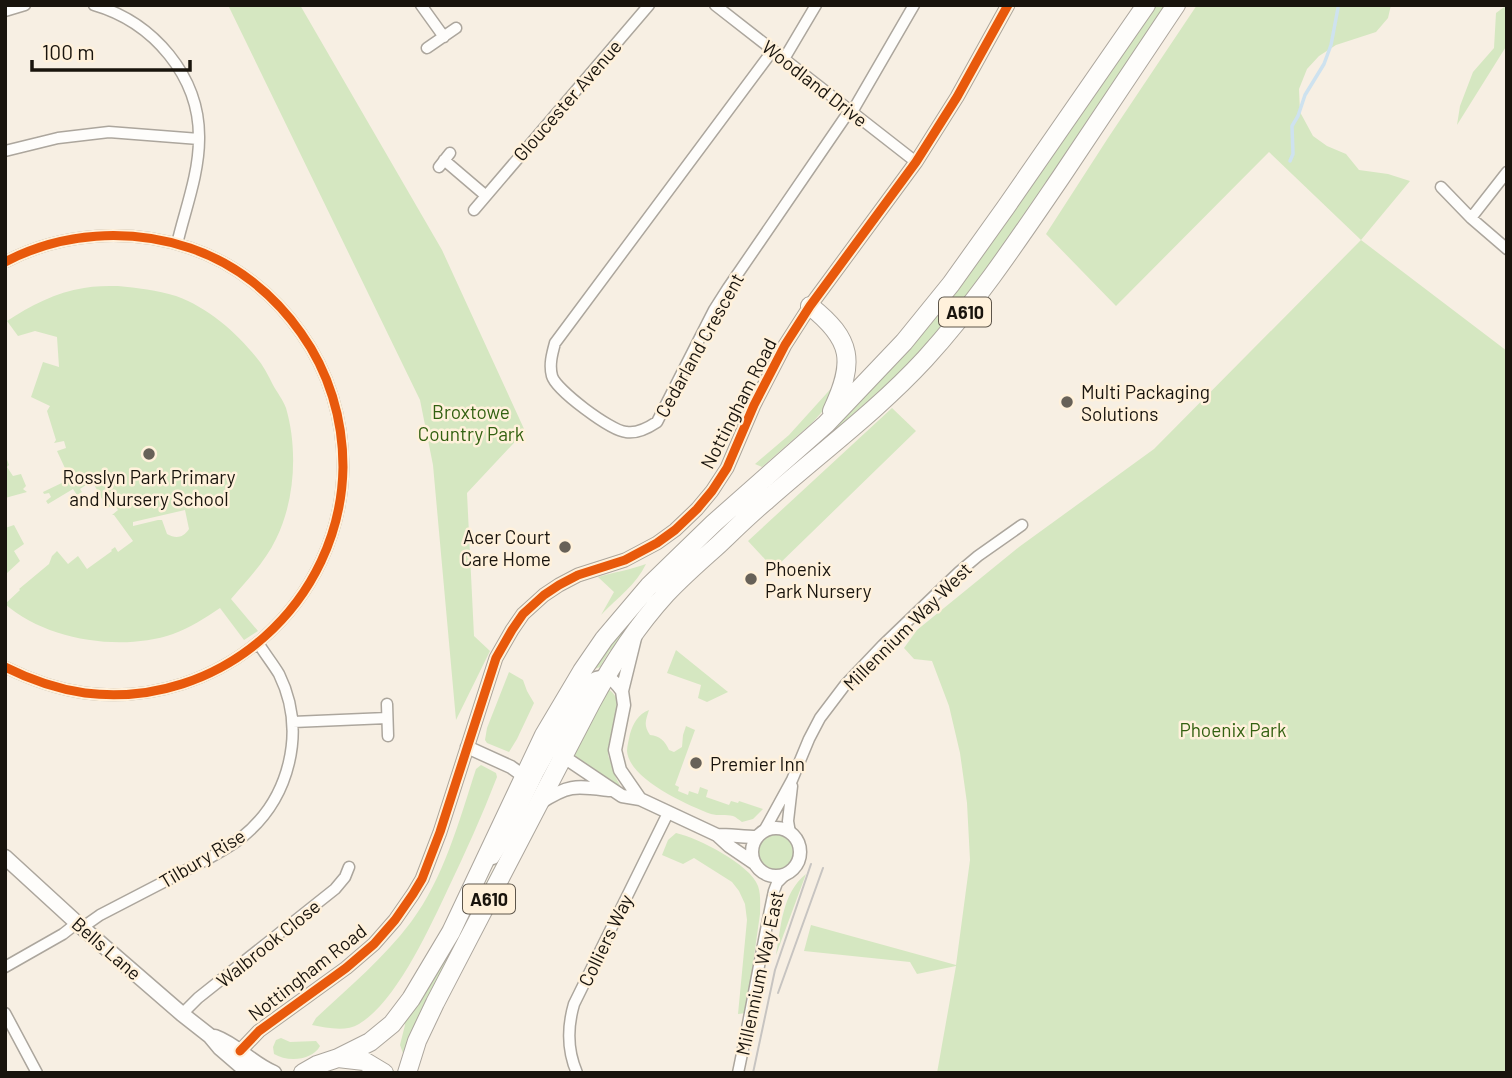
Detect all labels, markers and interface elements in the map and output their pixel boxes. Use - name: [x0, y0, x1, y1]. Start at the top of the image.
- scale bar: [32, 28, 189, 72]
- street label: Gloucester Avenue: [508, 35, 626, 165]
- street label: Woodland Drive: [758, 35, 872, 131]
- text: 100 m: [42, 39, 95, 64]
- street label: Cedarland Crescent: [650, 269, 748, 421]
- road number: A610: [939, 298, 991, 326]
- street label: Nottingham Road: [695, 334, 781, 472]
- place label: Multi Packaging Solutions: [1081, 380, 1210, 425]
- marker: Multi Packaging Solutions: [1059, 394, 1075, 410]
- park label: Broxtowe Country Park: [418, 400, 524, 445]
- marker: Rosslyn Park Primary and Nursery School: [141, 446, 157, 462]
- place label: Rosslyn Park Primary and Nursery School: [63, 465, 236, 510]
- place label: Acer Court Care Home: [461, 525, 551, 570]
- marker: Acer Court Care Home: [557, 539, 573, 555]
- place label: Phoenix Park Nursery: [765, 557, 872, 602]
- street label: Millennium Way West: [838, 557, 976, 695]
- marker: Phoenix Park Nursery: [743, 571, 759, 587]
- park label: Phoenix Park: [1179, 718, 1287, 741]
- place label: Premier Inn: [710, 752, 805, 775]
- marker: Premier Inn: [688, 755, 704, 771]
- street label: Tilbury Rise: [155, 823, 249, 893]
- road number: A610: [463, 884, 515, 914]
- street label: Millennium Way East: [730, 889, 788, 1057]
- street label: Colliers Way: [573, 890, 637, 990]
- street label: Walbrook Close: [212, 894, 324, 992]
- street label: Bells Lane: [68, 912, 146, 984]
- street label: Nottingham Road: [243, 919, 371, 1025]

